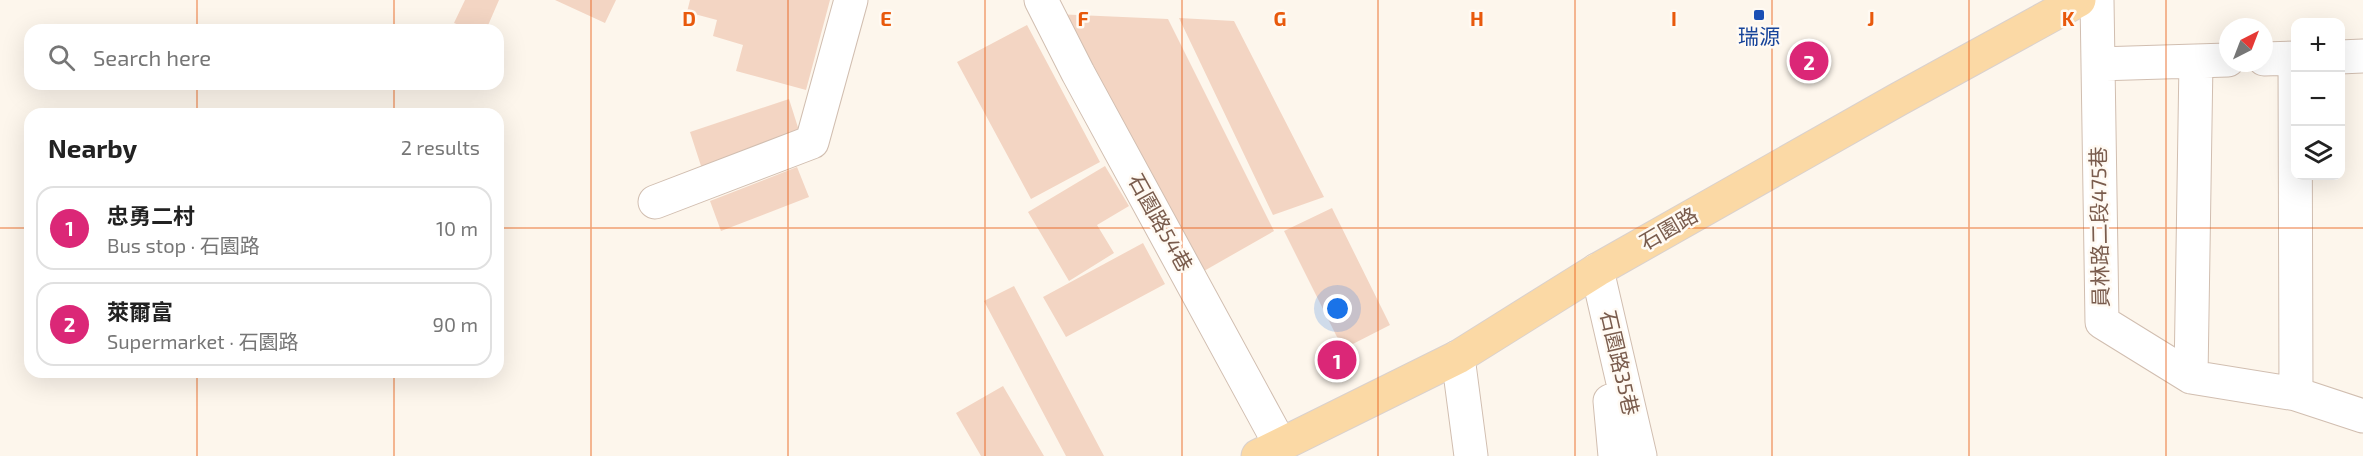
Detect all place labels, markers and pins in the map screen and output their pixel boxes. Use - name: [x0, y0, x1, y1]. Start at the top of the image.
- marker: 瑞源: [1752, 8, 1766, 22]
- place label: 瑞源: [1738, 23, 1780, 48]
- pin: 2: [1790, 38, 1828, 84]
- pin: 1: [1318, 338, 1356, 382]

